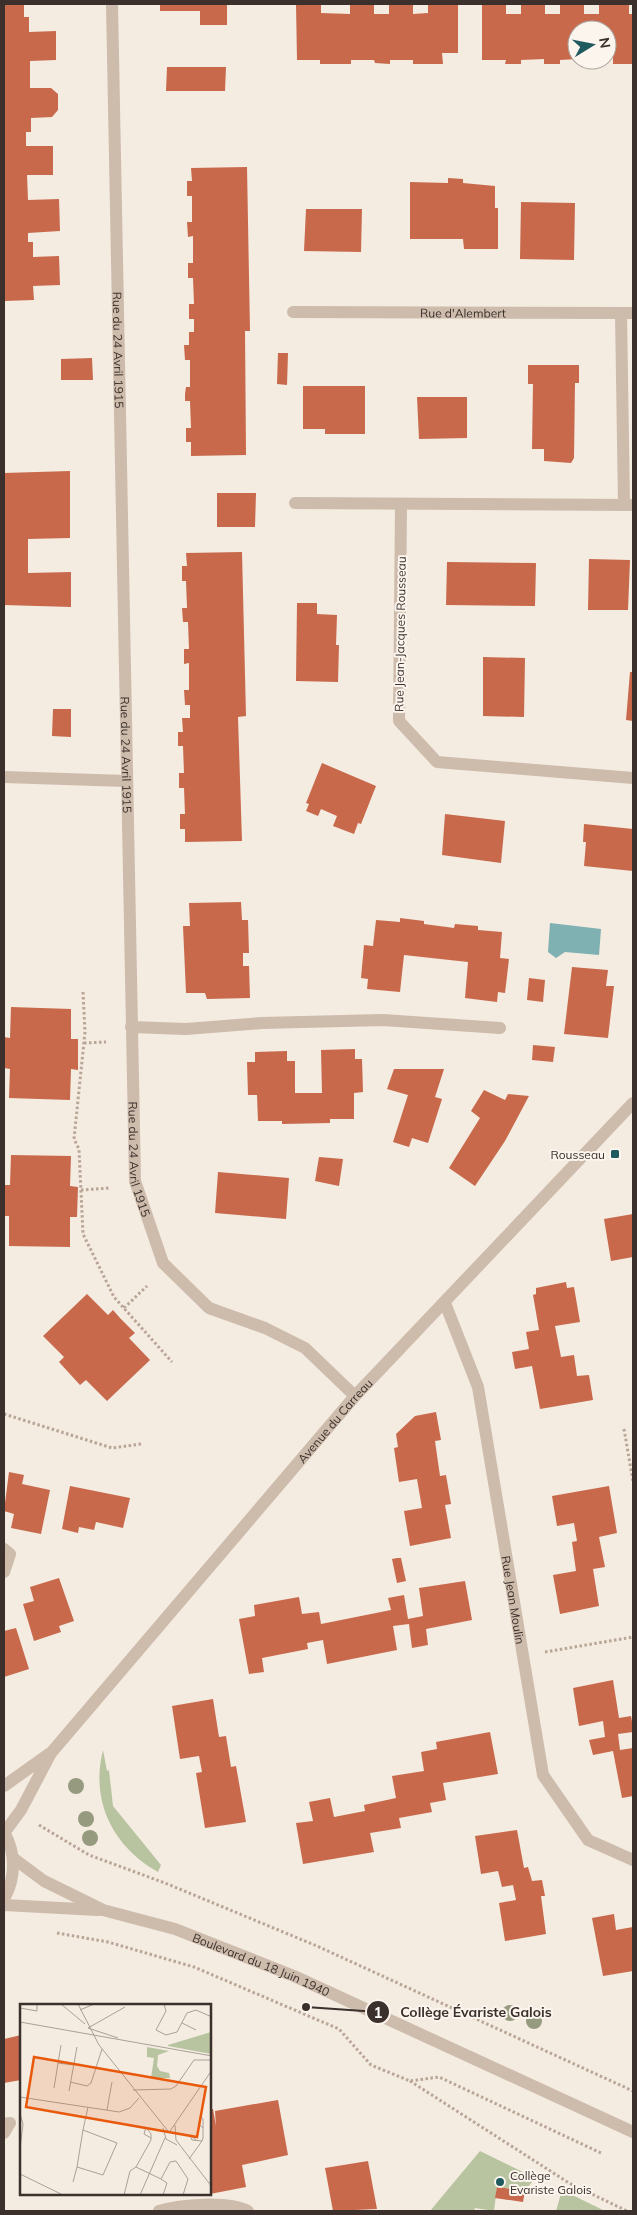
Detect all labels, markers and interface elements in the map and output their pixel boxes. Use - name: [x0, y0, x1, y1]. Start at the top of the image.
- north arrow: [567, 20, 617, 70]
- text: N: [595, 36, 615, 50]
- street label: Rue du 24 Avril 1915: [110, 291, 127, 408]
- street label: Rue d'Alembert: [420, 305, 506, 320]
- street label: Rue Jean-Jacques Rousseau: [391, 556, 409, 712]
- street label: Rue du 24 Avril 1915: [118, 696, 135, 813]
- street label: Rue du 24 Avril 1915: [126, 1101, 154, 1219]
- place label: Rousseau: [551, 1147, 605, 1162]
- marker: Rousseau: [609, 1148, 621, 1160]
- street label: Avenue du Carreau: [294, 1375, 375, 1466]
- street label: Rue Jean Moulin: [499, 1554, 528, 1645]
- street label: Boulevard du 18 Juin 1940: [191, 1929, 332, 1999]
- callout: Collège Évariste Galois: [365, 1998, 562, 2027]
- text: 1: [373, 2003, 383, 2022]
- text: Collège Évariste Galois: [400, 2003, 552, 2021]
- inset map: [20, 2004, 211, 2195]
- place label: Collège Evariste Galois: [510, 2168, 592, 2197]
- marker: Collège Evariste Galois: [494, 2176, 506, 2188]

